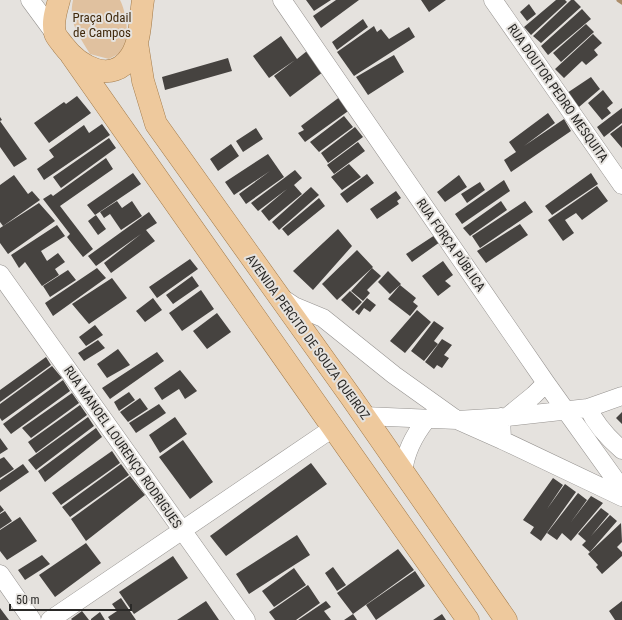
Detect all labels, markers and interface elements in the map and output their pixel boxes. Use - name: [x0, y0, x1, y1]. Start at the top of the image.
- park label: Praça Odail de Campos: [73, 10, 131, 40]
- street label: RUA DOUTOR PEDRO MESQUITA: [505, 21, 612, 165]
- street label: RUA FORÇA PÚBLICA: [414, 196, 489, 294]
- street label: AVENIDA PERCITO DE SOUZA QUEIROZ: [243, 252, 373, 423]
- street label: RUA MANOEL LOURENÇO RODRIGUES: [61, 363, 185, 531]
- scale bar: [10, 586, 131, 612]
- text: 50 m: [16, 593, 40, 607]

